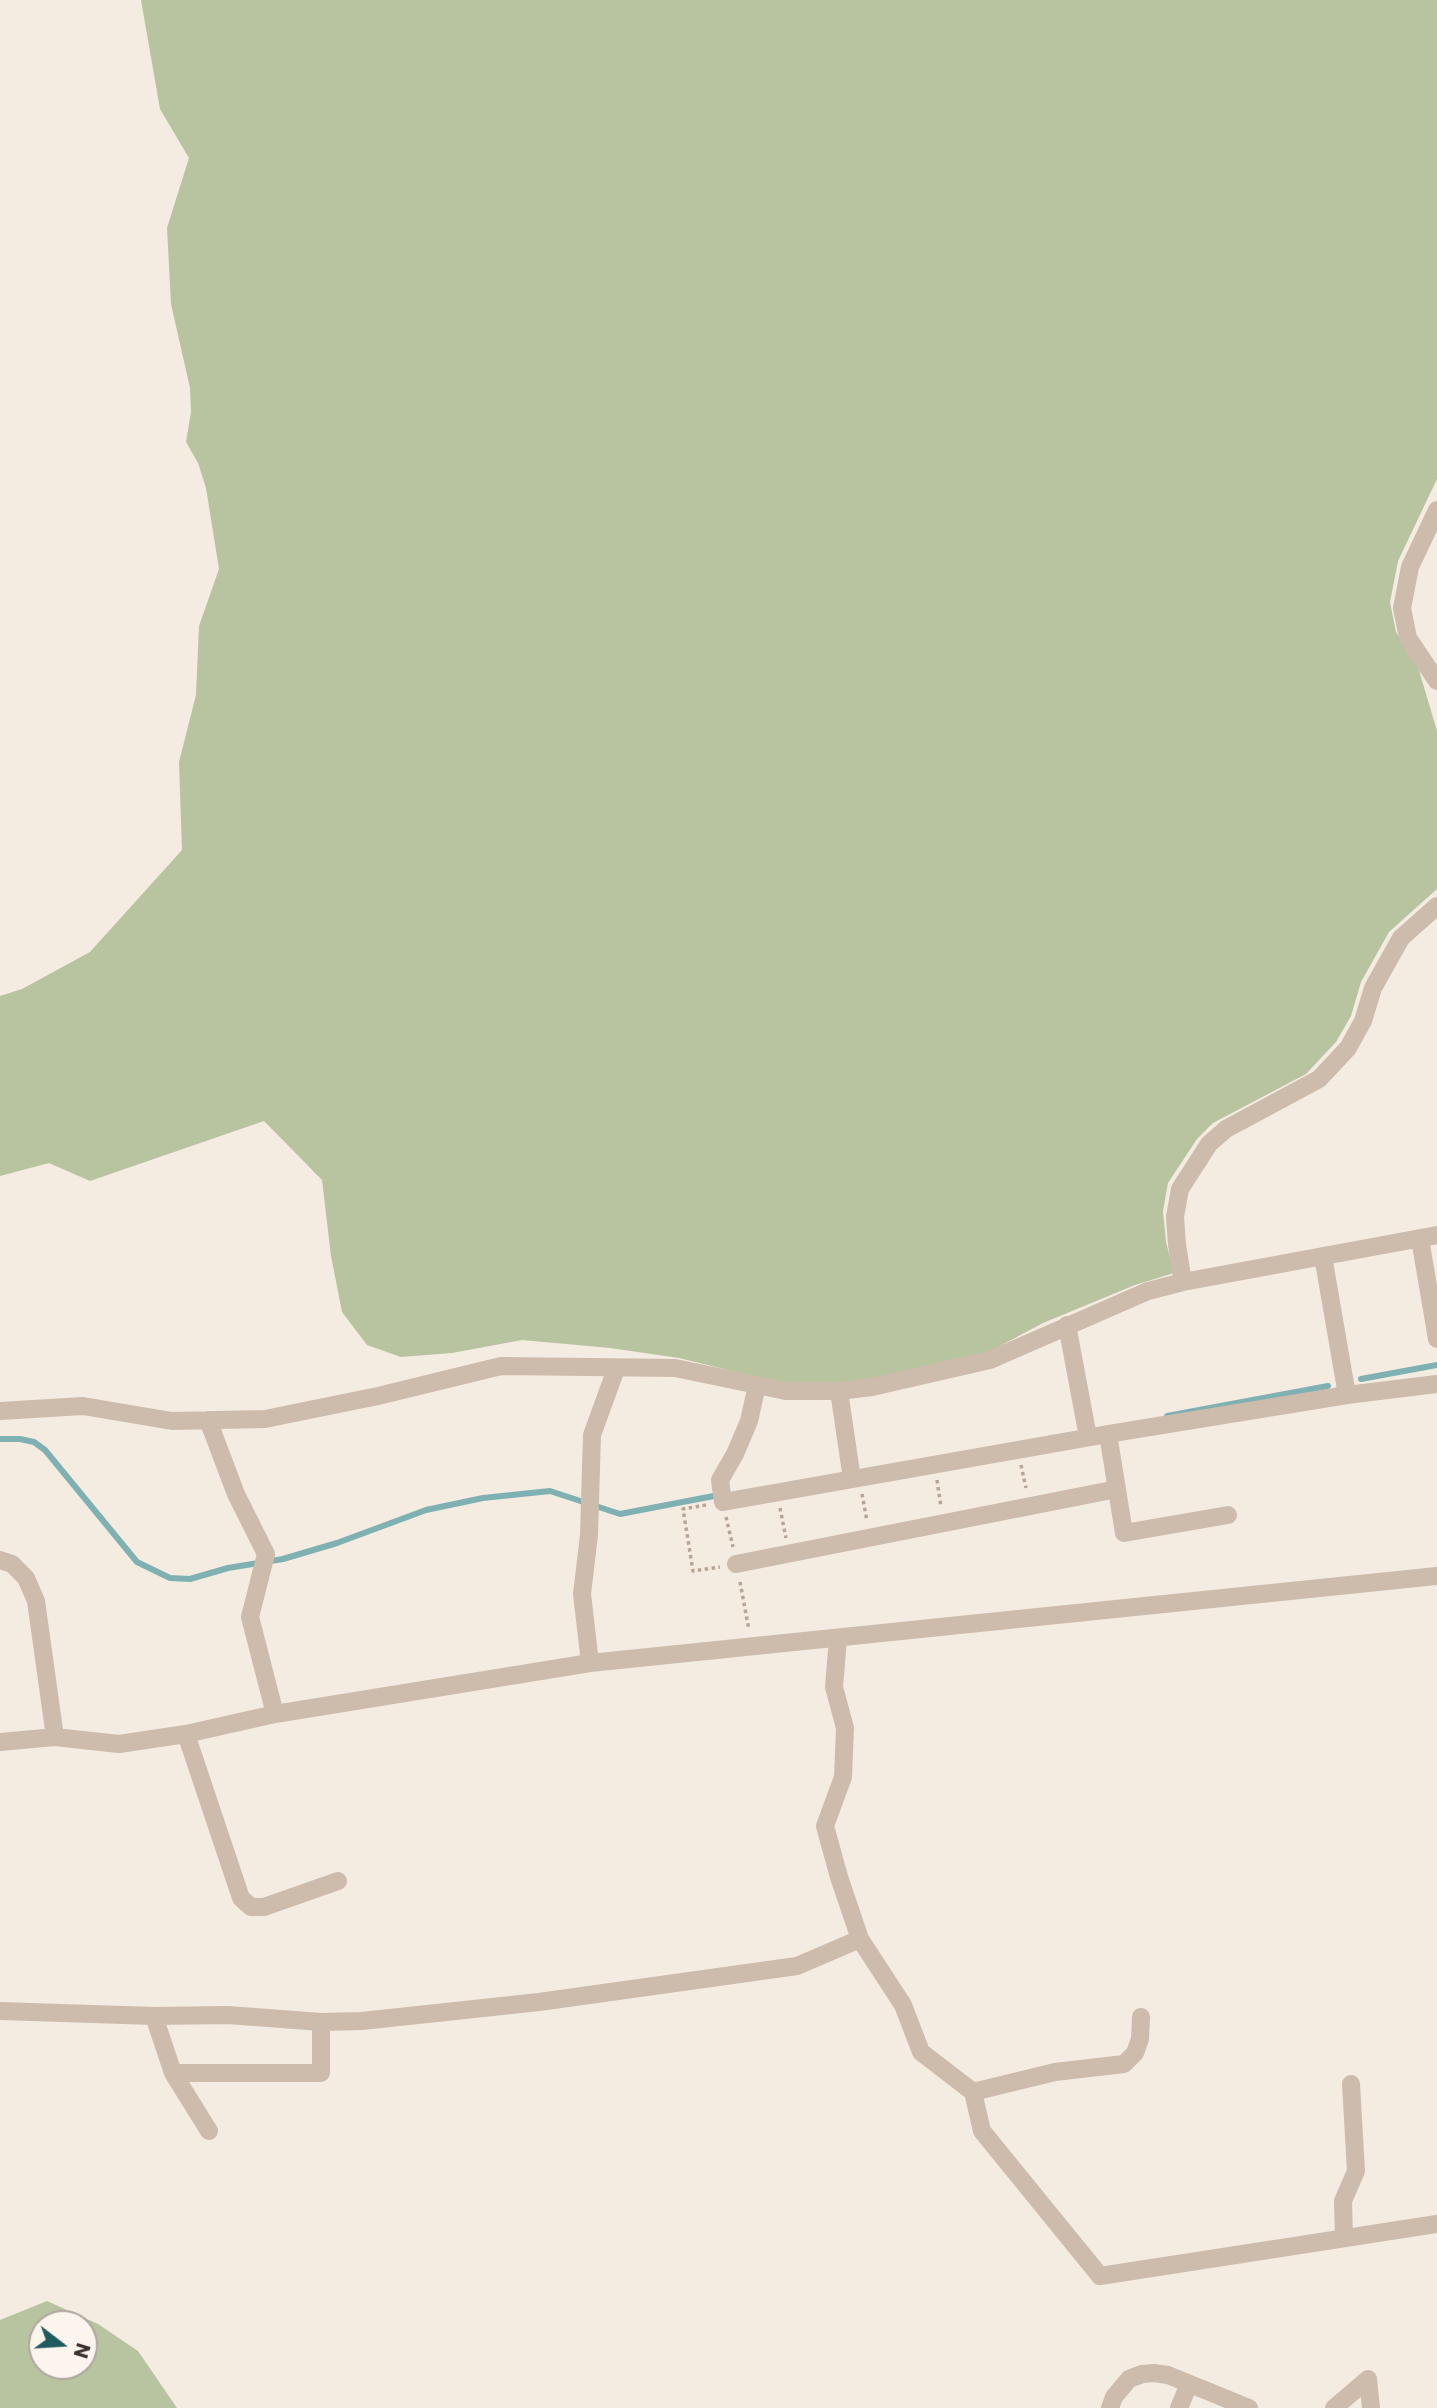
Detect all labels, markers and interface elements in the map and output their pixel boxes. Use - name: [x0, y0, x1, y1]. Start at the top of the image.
- north arrow: [28, 2310, 98, 2380]
- text: N: [67, 2340, 97, 2361]

